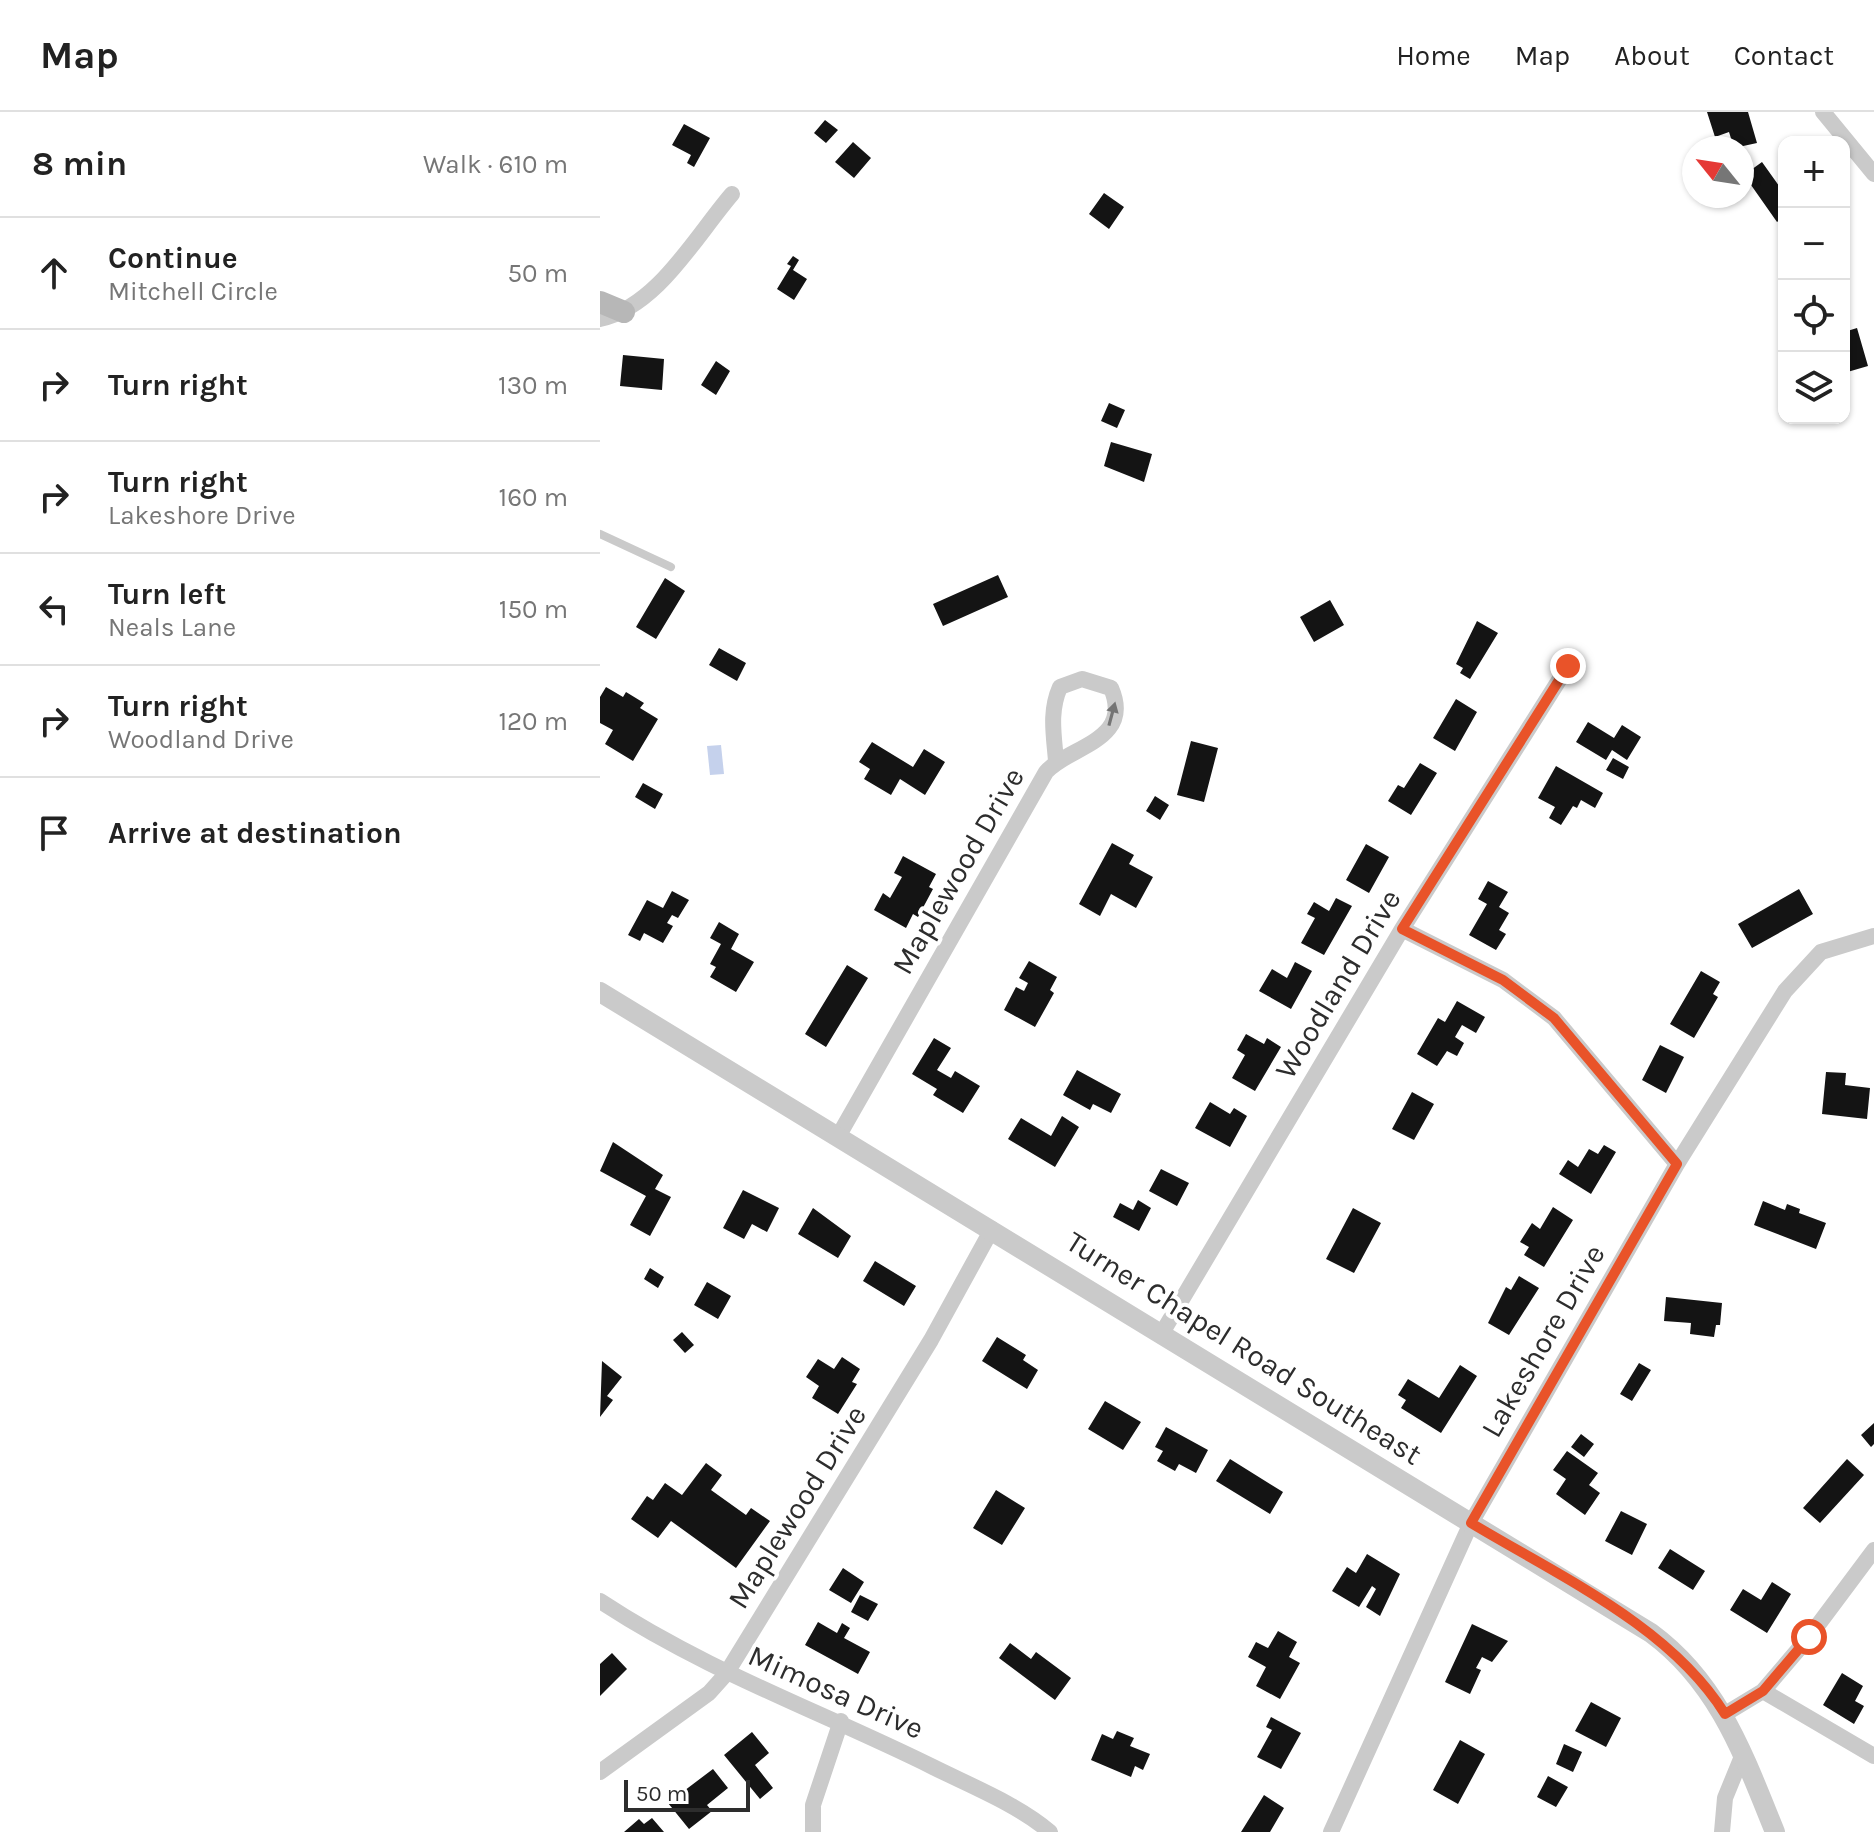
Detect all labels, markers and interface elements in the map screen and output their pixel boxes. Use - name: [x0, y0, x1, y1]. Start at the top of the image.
- text: Map: [40, 33, 119, 78]
- text: Home: [1396, 39, 1471, 72]
- text: Map: [1515, 39, 1570, 72]
- text: About: [1614, 39, 1690, 72]
- text: Contact: [1734, 39, 1834, 72]
- north arrow: [1682, 136, 1754, 208]
- map controls: [1778, 136, 1850, 424]
- button: +: [1778, 136, 1850, 208]
- text: 8 min: [32, 144, 127, 184]
- text: Walk · 610 m: [423, 149, 568, 180]
- button: −: [1778, 208, 1850, 280]
- text: Continue: [108, 240, 238, 276]
- icon: ahead: [32, 251, 76, 295]
- text: 50 m: [507, 258, 568, 289]
- text: Mitchell Circle: [108, 276, 278, 307]
- button: locate: [1778, 280, 1850, 352]
- button: layers: [1778, 352, 1850, 424]
- icon: right: [32, 363, 76, 407]
- text: Turn right: [108, 367, 248, 403]
- text: 130 m: [498, 370, 568, 401]
- text: Turn right: [108, 464, 248, 500]
- icon: right: [32, 475, 76, 519]
- text: 160 m: [499, 482, 568, 513]
- text: Lakeshore Drive: [108, 500, 296, 531]
- text: Turn left: [108, 576, 226, 612]
- icon: left: [32, 587, 76, 631]
- text: 150 m: [499, 594, 568, 625]
- text: Neals Lane: [108, 612, 236, 643]
- route end: [1550, 648, 1586, 684]
- text: Turn right: [108, 688, 248, 724]
- icon: right: [32, 699, 76, 743]
- one-way arrow: [1106, 702, 1118, 727]
- text: 120 m: [498, 706, 568, 737]
- text: Woodland Drive: [108, 724, 294, 755]
- street label: Maplewood Drive: [884, 761, 1032, 981]
- icon: arrive: [32, 811, 76, 855]
- text: Arrive at destination: [108, 815, 402, 851]
- street label: Woodland Drive: [1267, 883, 1409, 1085]
- street label: Turner Chapel Road Southeast: [1060, 1224, 1428, 1472]
- street label: Lakeshore Drive: [1473, 1238, 1613, 1444]
- street label: Maplewood Drive: [720, 1399, 874, 1615]
- route start: [1791, 1619, 1827, 1655]
- street label: Mimosa Drive: [743, 1637, 929, 1747]
- scale bar: [624, 1776, 750, 1812]
- text: 50 m: [636, 1781, 687, 1807]

